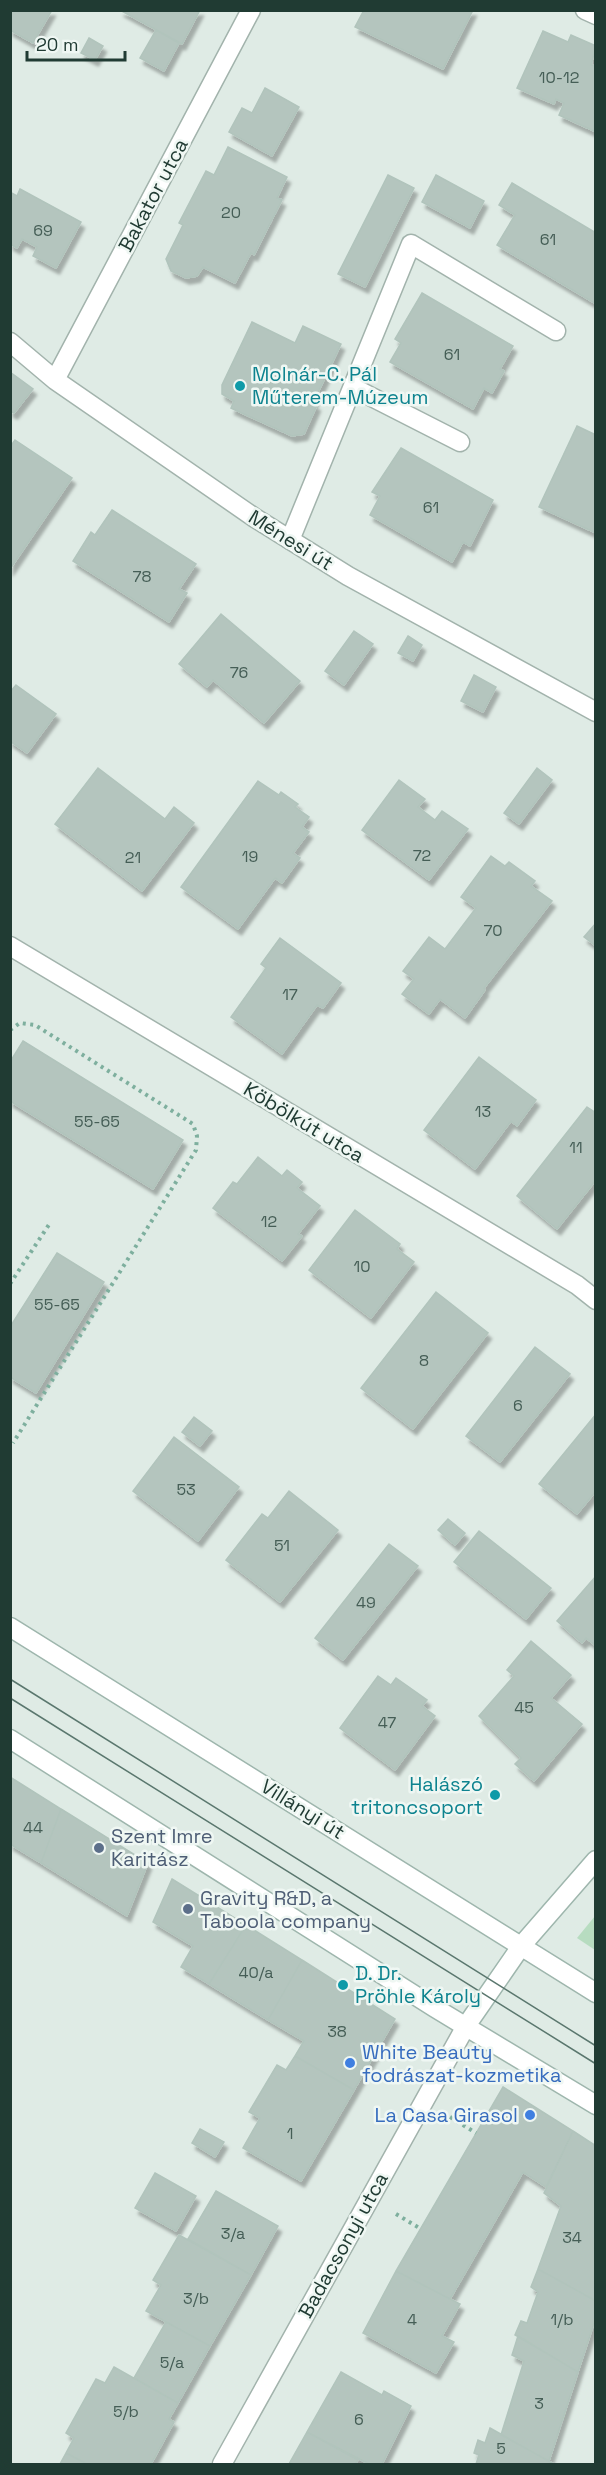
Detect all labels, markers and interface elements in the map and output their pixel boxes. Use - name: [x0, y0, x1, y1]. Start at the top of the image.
- scale bar: [27, 24, 124, 62]
- text: 20 m: [36, 33, 79, 56]
- house number: 10-12: [539, 67, 579, 88]
- street label: Bakator utca: [112, 134, 194, 256]
- house number: 20: [221, 202, 241, 223]
- house number: 69: [33, 220, 53, 241]
- house number: 61: [540, 229, 556, 250]
- house number: 61: [444, 344, 460, 365]
- place label: Molnár-C. Pál Műterem-Múzeum: [252, 361, 428, 410]
- marker: Molnár-C. Pál Műterem-Múzeum: [233, 379, 247, 393]
- house number: 61: [423, 497, 439, 518]
- street label: Ménesi út: [244, 504, 338, 576]
- house number: 78: [133, 566, 152, 587]
- house number: 76: [230, 662, 248, 683]
- house number: 72: [413, 845, 431, 866]
- house number: 19: [242, 846, 258, 867]
- house number: 21: [125, 847, 141, 868]
- house number: 70: [483, 920, 503, 941]
- house number: 17: [282, 984, 298, 1005]
- street label: Köbölkút utca: [239, 1076, 369, 1168]
- house number: 13: [475, 1101, 491, 1122]
- house number: 55-65: [74, 1111, 120, 1132]
- house number: 11: [569, 1137, 583, 1158]
- house number: 12: [261, 1211, 277, 1232]
- house number: 10: [354, 1256, 370, 1277]
- house number: 55-65: [34, 1294, 80, 1315]
- house number: 8: [419, 1350, 429, 1371]
- house number: 6: [513, 1395, 523, 1416]
- house number: 53: [176, 1479, 196, 1500]
- house number: 51: [274, 1535, 290, 1556]
- house number: 49: [356, 1592, 376, 1613]
- house number: 45: [514, 1697, 534, 1718]
- house number: 47: [378, 1712, 396, 1733]
- place label: Halászó tritoncsoport: [351, 1771, 483, 1820]
- street label: Villányi út: [256, 1773, 350, 1845]
- marker: Halászó tritoncsoport: [488, 1788, 502, 1802]
- house number: 44: [23, 1817, 43, 1838]
- place label: Szent Imre Karitász: [111, 1823, 213, 1872]
- marker: Szent Imre Karitász: [92, 1841, 106, 1855]
- place label: Gravity R&D, a Taboola company: [200, 1885, 371, 1934]
- marker: Gravity R&D, a Taboola company: [181, 1902, 195, 1916]
- place label: D. Dr. Pröhle Károly: [355, 1960, 481, 2009]
- house number: 40/a: [238, 1962, 274, 1983]
- marker: D. Dr. Pröhle Károly: [336, 1978, 350, 1992]
- house number: 38: [327, 2021, 347, 2042]
- place label: White Beauty fodrászat-kozmetika: [362, 2039, 561, 2088]
- marker: White Beauty fodrászat-kozmetika: [343, 2056, 357, 2070]
- place label: La Casa Girasol: [375, 2102, 518, 2128]
- marker: La Casa Girasol: [523, 2108, 537, 2122]
- house number: 1: [287, 2123, 293, 2144]
- street label: Badacsonyi utca: [292, 2168, 394, 2322]
- house number: 3/a: [221, 2223, 245, 2244]
- house number: 34: [562, 2227, 582, 2248]
- house number: 3/b: [183, 2288, 209, 2309]
- house number: 4: [407, 2309, 417, 2330]
- house number: 1/b: [551, 2309, 573, 2330]
- house number: 5/a: [160, 2352, 184, 2373]
- house number: 3: [534, 2393, 544, 2414]
- house number: 5/b: [113, 2401, 139, 2422]
- house number: 6: [354, 2409, 364, 2430]
- house number: 5: [496, 2438, 506, 2459]

